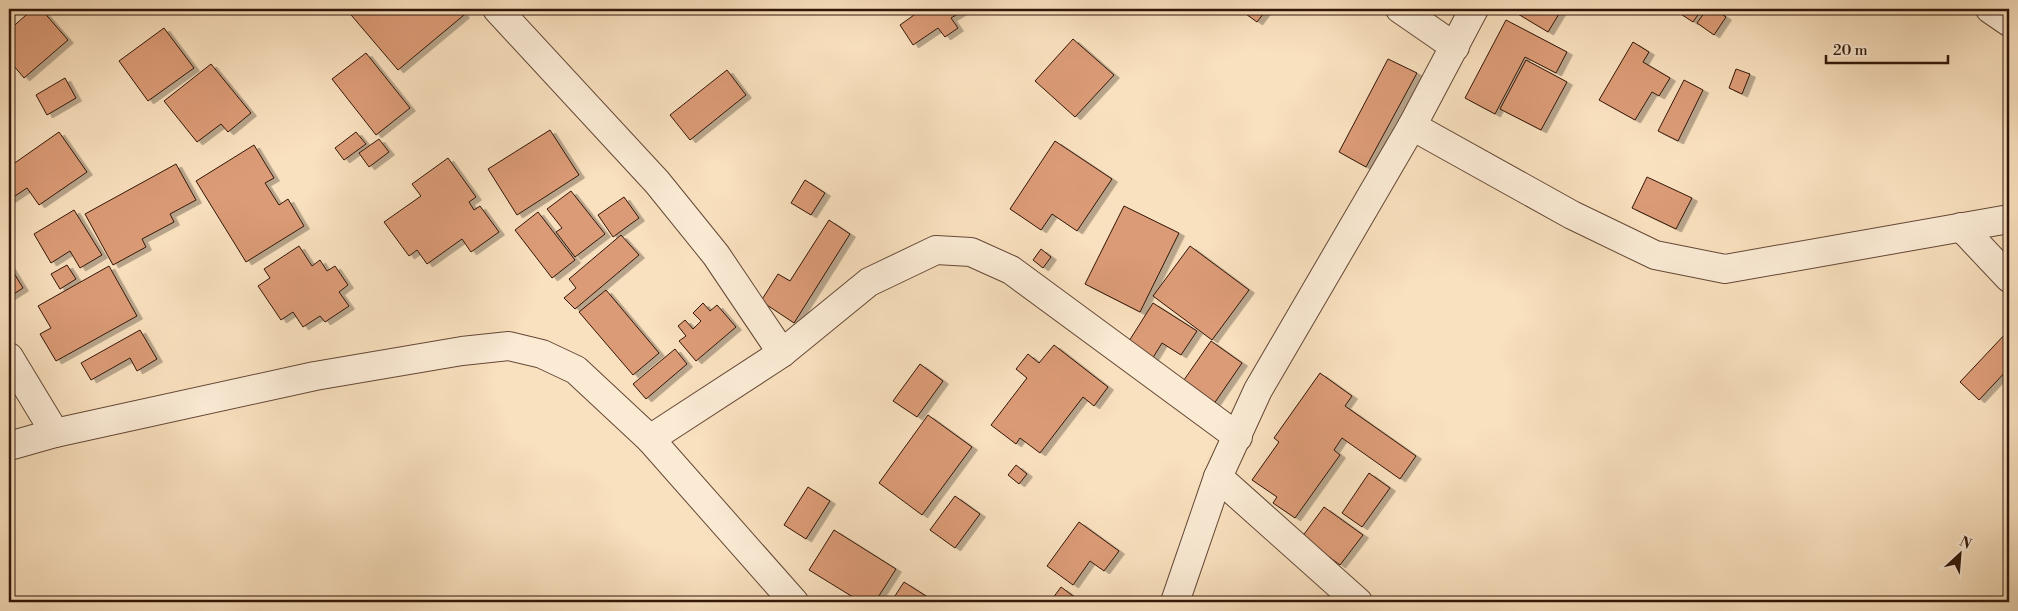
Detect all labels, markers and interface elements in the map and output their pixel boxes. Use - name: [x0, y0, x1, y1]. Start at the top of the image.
- scale bar: [1826, 32, 1948, 64]
- text: 20 m: [1833, 41, 1868, 60]
- north arrow: [1936, 528, 1986, 578]
- text: N: [1956, 533, 1974, 554]

